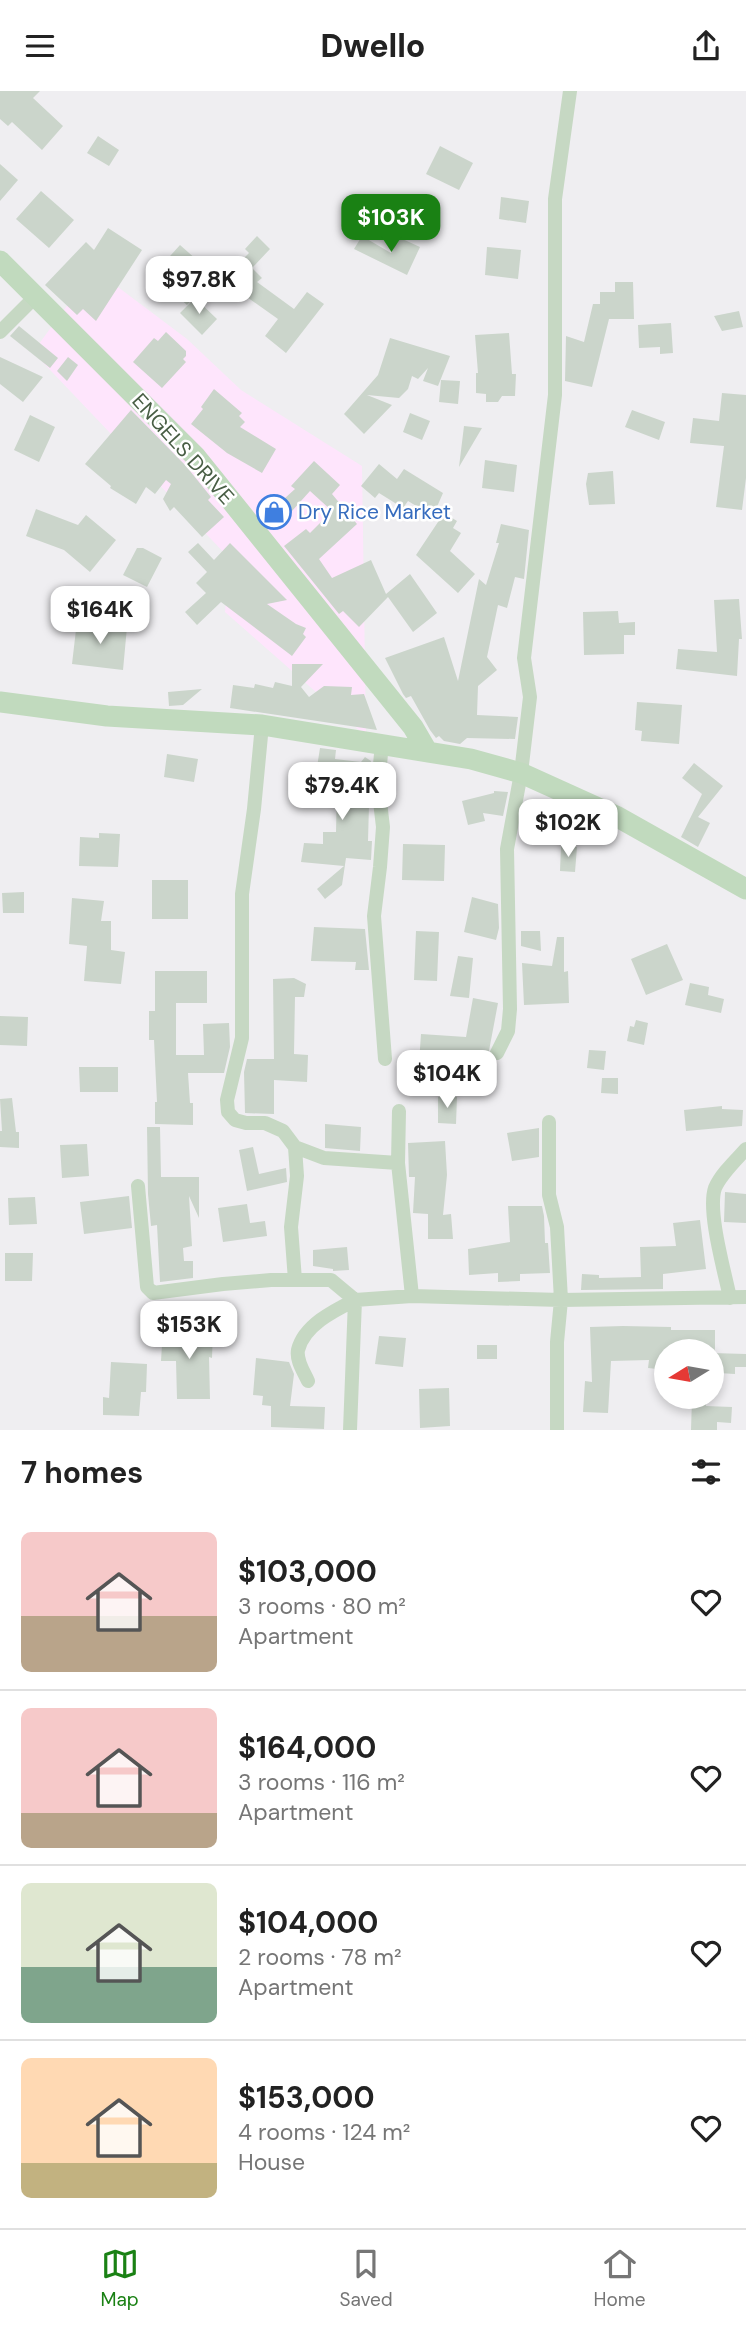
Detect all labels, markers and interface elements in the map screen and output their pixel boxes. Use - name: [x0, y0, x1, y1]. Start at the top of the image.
- text: Dwello: [321, 25, 425, 67]
- icon: menu: [21, 27, 59, 65]
- icon: share: [687, 27, 725, 65]
- pin: $103K: [342, 195, 440, 254]
- text: $103K: [357, 202, 425, 232]
- pin: $97.8K: [142, 257, 256, 316]
- text: $97.8K: [162, 264, 236, 294]
- street label: ENGELS DRIVE: [126, 388, 240, 510]
- shop icon: Dry Rice Market: [255, 493, 293, 531]
- place label: Dry Rice Market: [298, 498, 451, 526]
- pin: $164K: [51, 587, 149, 646]
- text: $164K: [67, 594, 133, 624]
- pin: $79.4K: [285, 763, 399, 822]
- text: $79.4K: [304, 770, 380, 800]
- pin: $102K: [519, 799, 617, 859]
- text: $102K: [535, 807, 601, 837]
- pin: $104K: [398, 1051, 496, 1110]
- text: $104K: [413, 1058, 481, 1088]
- pin: $153K: [140, 1301, 238, 1361]
- text: $153K: [156, 1309, 222, 1339]
- north arrow: [654, 1339, 724, 1409]
- map controls: [654, 1339, 724, 1409]
- text: 7 homes: [21, 1453, 143, 1492]
- icon: filters: [687, 1453, 725, 1491]
- text: $103,000: [238, 1552, 377, 1591]
- icon: home: [77, 1560, 161, 1644]
- icon: heart: [687, 1583, 725, 1621]
- text: 3 rooms · 80 m²: [238, 1591, 406, 1621]
- text: Apartment: [238, 1621, 353, 1651]
- text: $164,000: [238, 1728, 376, 1767]
- icon: home: [77, 1736, 161, 1820]
- icon: heart: [687, 1759, 725, 1797]
- text: 3 rooms · 116 m²: [238, 1767, 405, 1797]
- text: Apartment: [238, 1797, 353, 1827]
- text: $104,000: [238, 1903, 378, 1942]
- icon: home: [77, 1911, 161, 1995]
- icon: heart: [687, 1934, 725, 1972]
- text: 2 rooms · 78 m²: [238, 1942, 402, 1972]
- text: Apartment: [238, 1972, 353, 2002]
- text: $153,000: [238, 2078, 375, 2117]
- icon: home: [77, 2086, 161, 2170]
- icon: heart: [687, 2109, 725, 2147]
- text: 4 rooms · 124 m²: [238, 2117, 410, 2147]
- text: House: [238, 2147, 305, 2177]
- tab: Map: [100, 2245, 139, 2312]
- tab: Saved: [340, 2245, 393, 2312]
- tab: Home: [594, 2245, 646, 2312]

